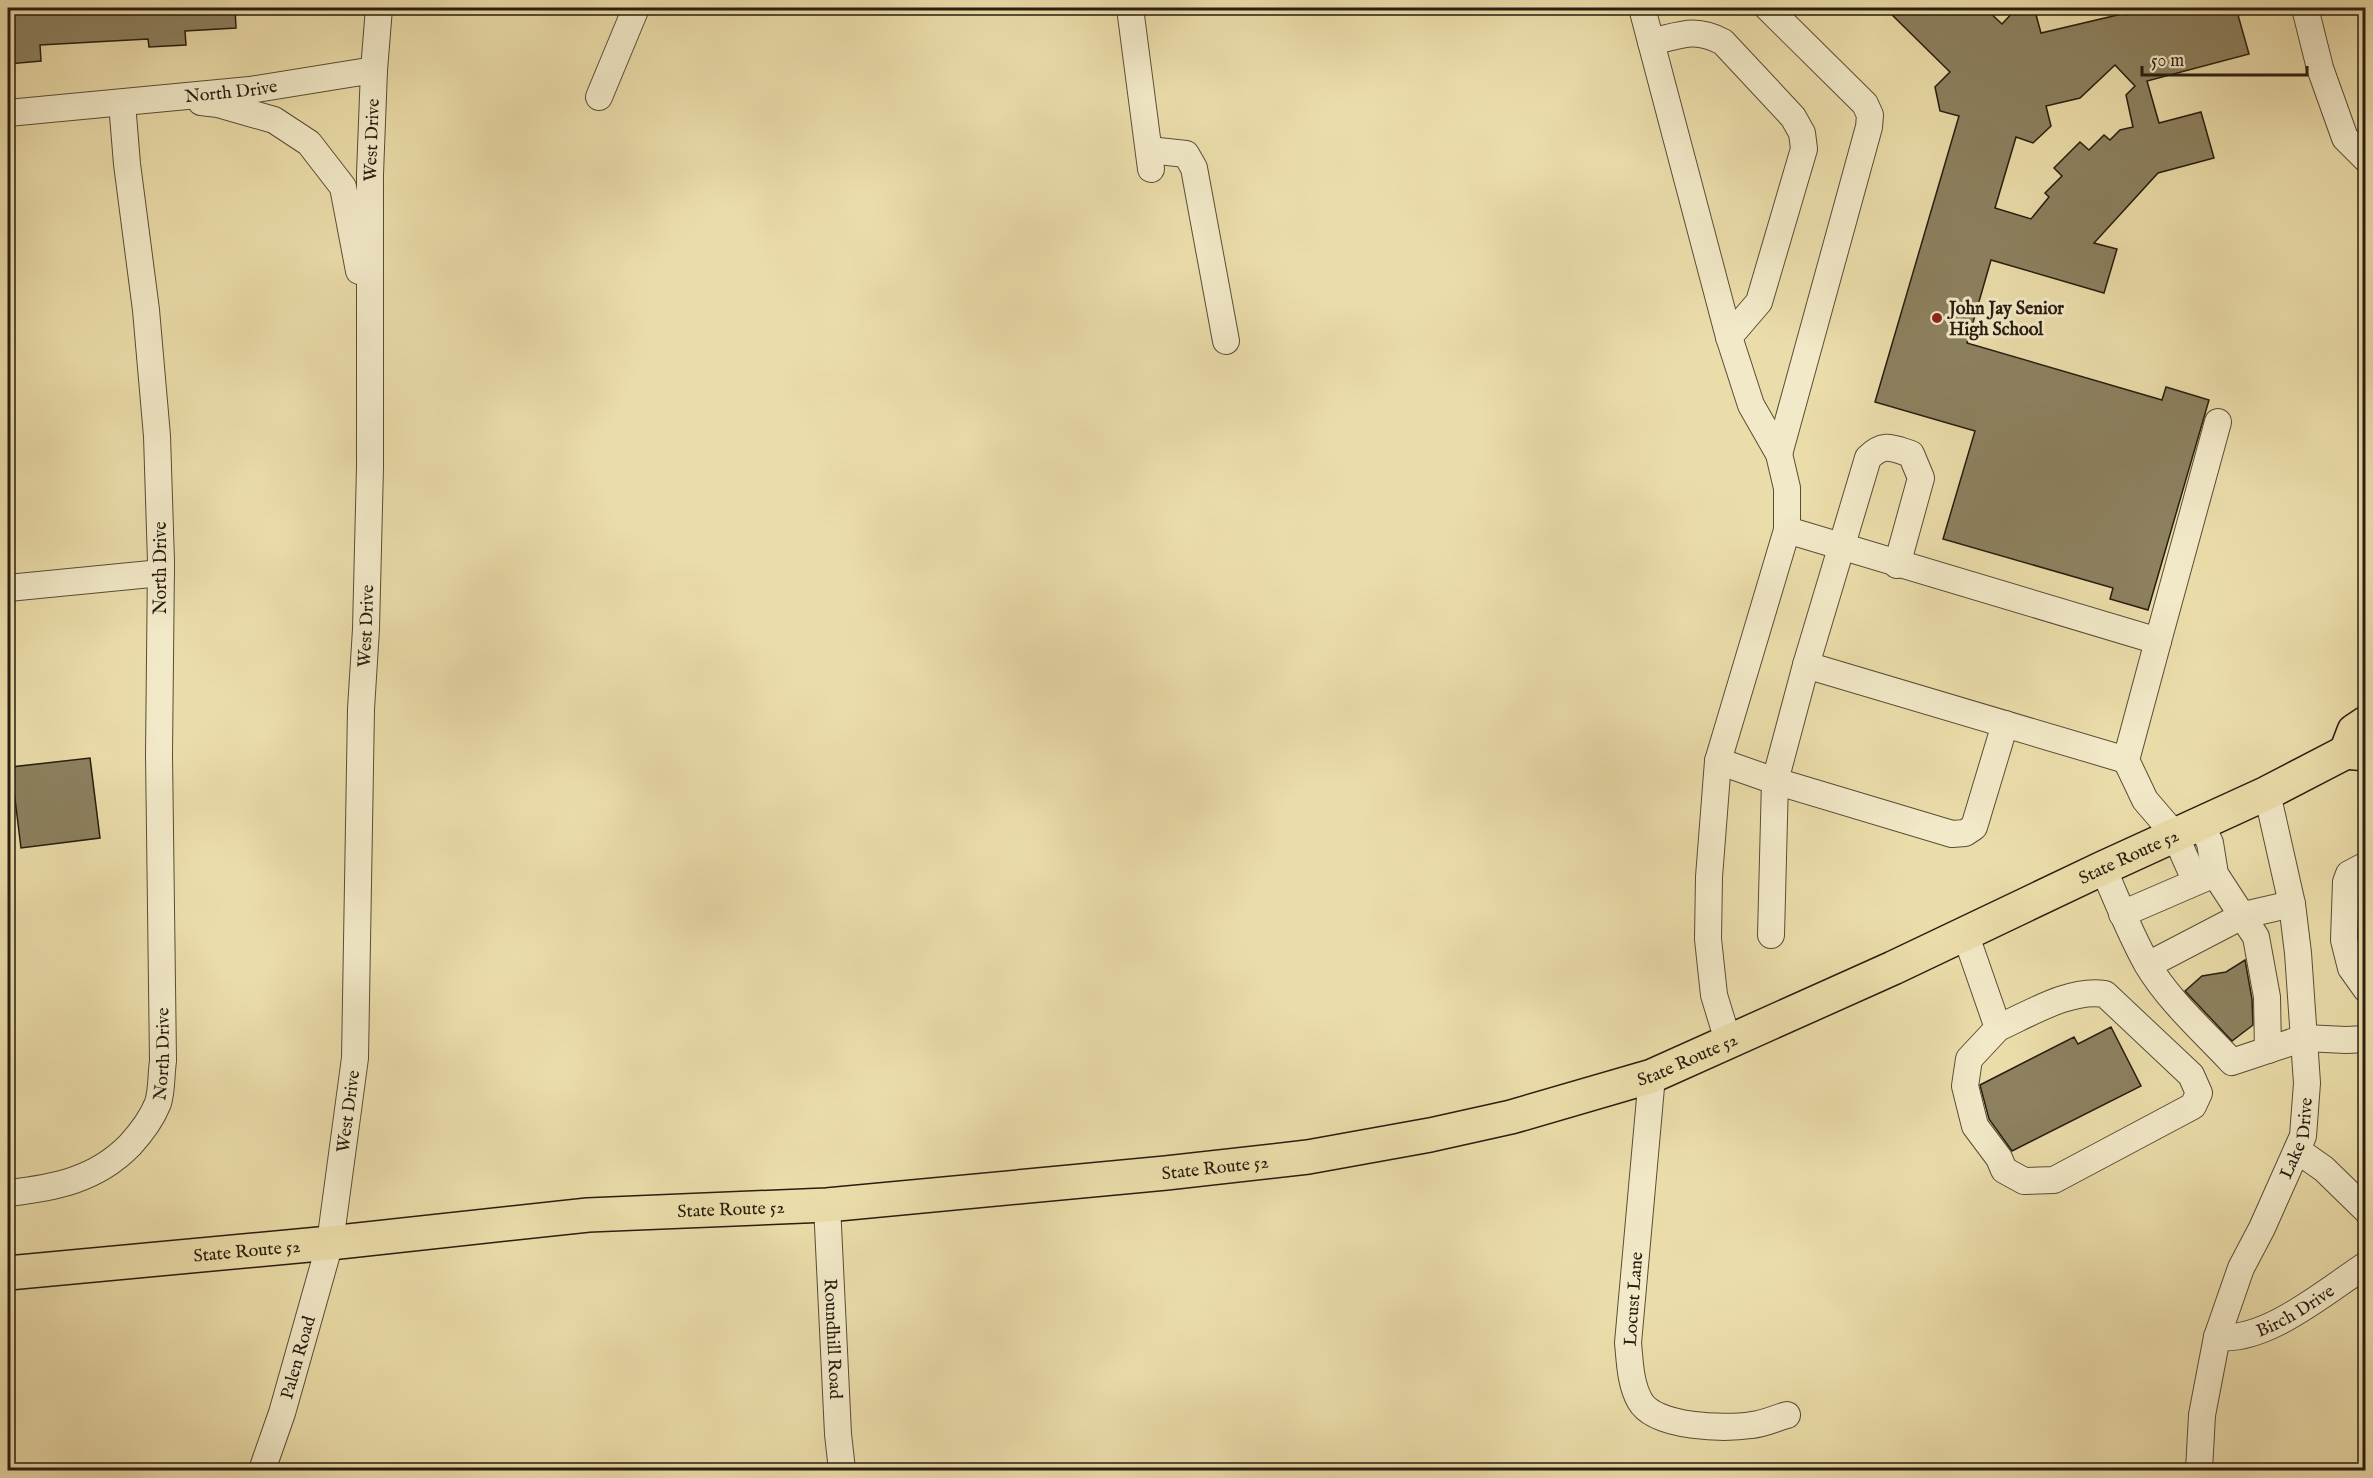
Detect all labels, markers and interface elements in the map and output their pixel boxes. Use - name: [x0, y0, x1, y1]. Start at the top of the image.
- scale bar: [2142, 39, 2307, 77]
- text: 50 m: [2151, 50, 2184, 73]
- street label: North Drive: [184, 76, 279, 109]
- street label: West Drive: [360, 98, 386, 182]
- place label: John Jay Senior High School: [1947, 298, 2064, 342]
- marker: John Jay Senior High School: [1930, 311, 1944, 325]
- street label: North Drive: [150, 522, 173, 614]
- street label: West Drive: [354, 584, 380, 668]
- street label: State Route 52: [2075, 825, 2183, 891]
- street label: North Drive: [149, 1007, 176, 1102]
- street label: State Route 52: [1635, 1029, 1742, 1093]
- street label: West Drive: [332, 1069, 366, 1154]
- street label: Lake Drive: [2275, 1097, 2319, 1183]
- street label: State Route 52: [1161, 1152, 1270, 1186]
- street label: State Route 52: [677, 1197, 785, 1224]
- street label: State Route 52: [193, 1236, 302, 1269]
- street label: Locust Lane: [1620, 1251, 1649, 1347]
- street label: Roundhill Road: [818, 1278, 846, 1400]
- street label: Birch Drive: [2253, 1280, 2339, 1344]
- street label: Palen Road: [276, 1313, 322, 1402]

